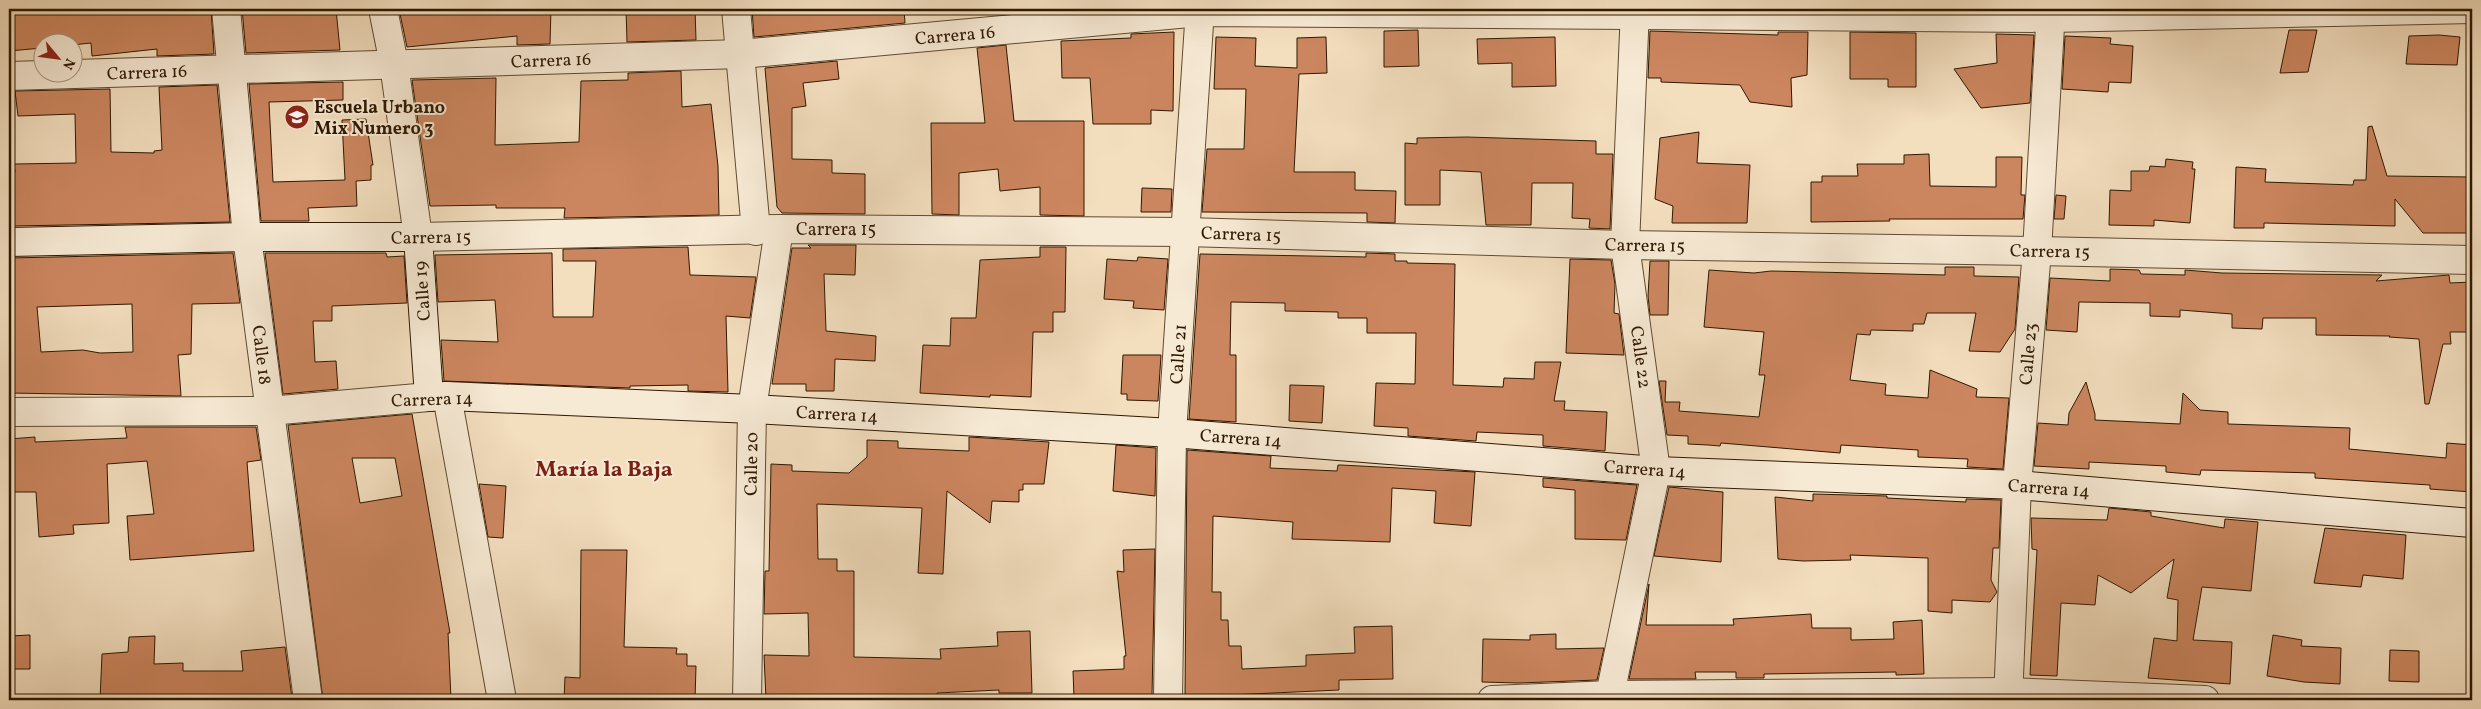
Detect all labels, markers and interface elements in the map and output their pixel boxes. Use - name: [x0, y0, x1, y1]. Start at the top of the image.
- street label: Carrera 16: [914, 21, 996, 52]
- north arrow: [32, 32, 82, 82]
- street label: Carrera 16: [510, 48, 592, 75]
- text: N: [57, 55, 79, 73]
- street label: Carrera 16: [106, 60, 188, 87]
- place label: Escuela Urbano Mix Numero 3: [314, 96, 445, 142]
- school or university icon: Escuela Urbano Mix Numero 3: [284, 104, 310, 130]
- street label: Carrera 15: [796, 218, 876, 243]
- street label: Carrera 15: [1200, 222, 1281, 249]
- street label: Carrera 15: [391, 225, 471, 252]
- street label: Carrera 15: [1605, 233, 1685, 260]
- street label: Carrera 15: [2010, 239, 2090, 266]
- street label: Calle 19: [409, 260, 438, 322]
- street label: Calle 23: [2014, 322, 2045, 386]
- street label: Calle 21: [1165, 323, 1194, 385]
- street label: Calle 18: [244, 324, 277, 386]
- street label: Calle 22: [1623, 324, 1656, 390]
- street label: Carrera 14: [391, 387, 474, 414]
- street label: Carrera 14: [795, 401, 879, 430]
- street label: Carrera 14: [1199, 424, 1283, 455]
- street label: Calle 20: [739, 432, 766, 496]
- district label: María la Baja: [535, 455, 673, 486]
- street label: Carrera 14: [1603, 455, 1687, 486]
- street label: Carrera 14: [2007, 474, 2091, 505]

